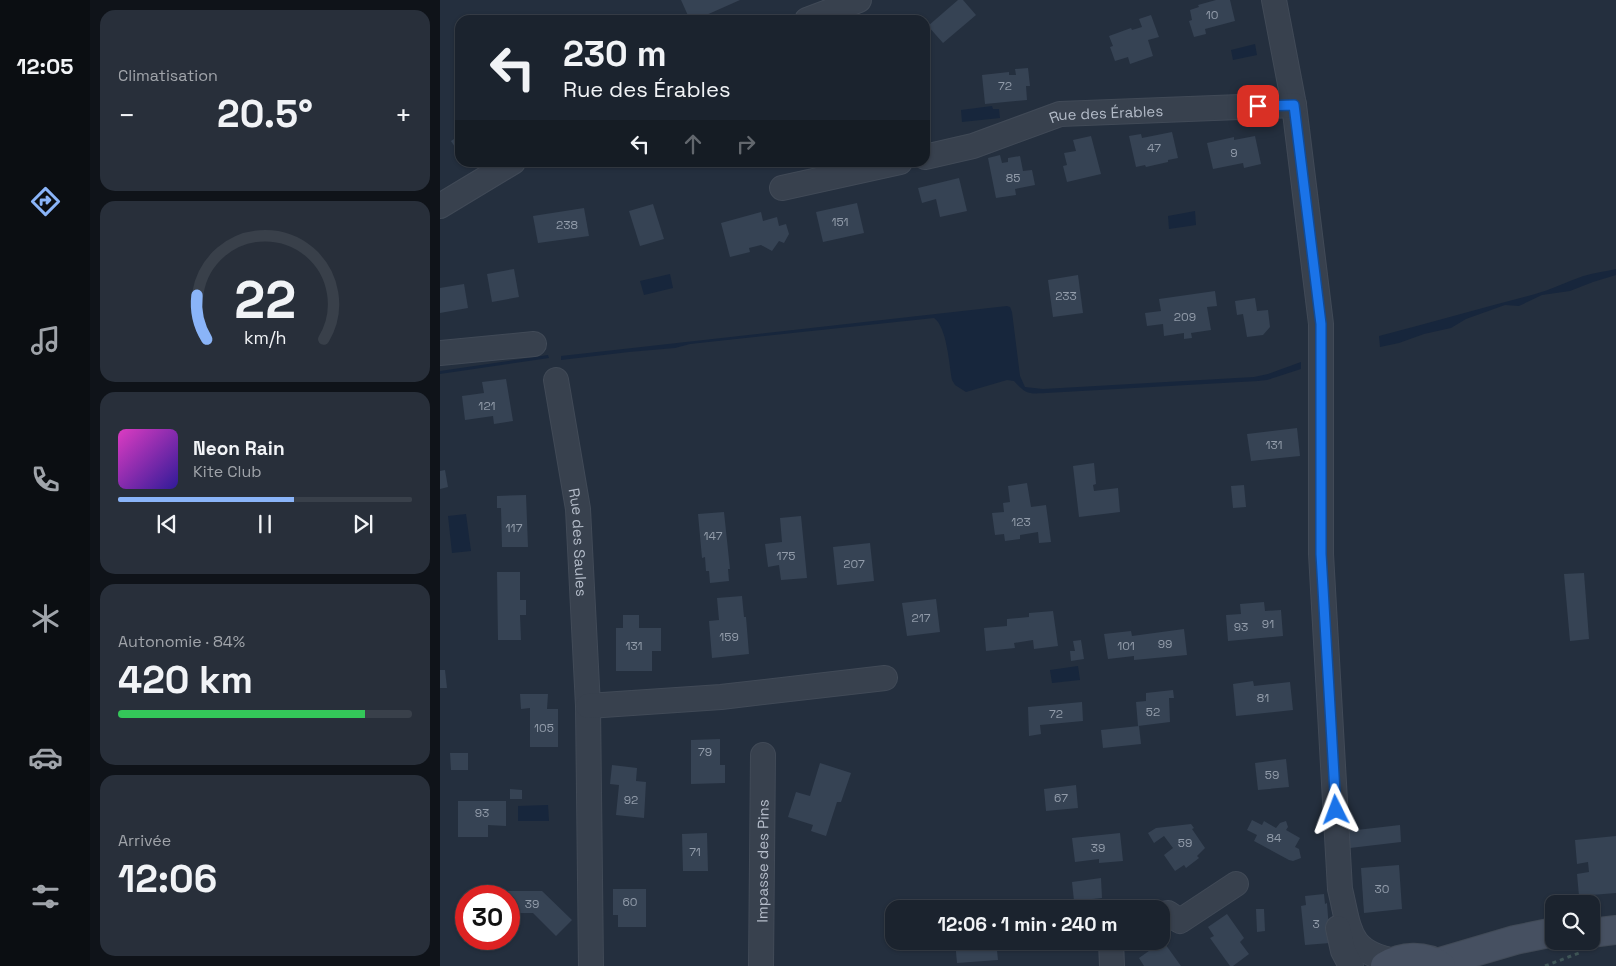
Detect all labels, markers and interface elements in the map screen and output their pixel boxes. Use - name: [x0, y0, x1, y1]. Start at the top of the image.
- house number: 10: [1206, 7, 1218, 23]
- text: 230 m: [563, 32, 667, 76]
- icon: left: [480, 35, 545, 100]
- text: 12:05: [16, 52, 74, 80]
- text: Climatisation: [118, 65, 218, 86]
- text: Rue des Érables: [563, 75, 731, 103]
- house number: 72: [998, 78, 1012, 94]
- pin: [1237, 85, 1279, 127]
- text: 20.5°: [217, 90, 313, 138]
- icon: arrive: [1244, 92, 1272, 120]
- text: −: [118, 97, 135, 133]
- text: +: [395, 97, 412, 133]
- street label: Rue des Érables: [1046, 101, 1164, 127]
- icon: left: [626, 130, 654, 158]
- icon: ahead: [679, 130, 707, 158]
- icon: right: [732, 130, 760, 158]
- house number: 47: [1147, 140, 1161, 156]
- house number: 9: [1230, 145, 1238, 161]
- house number: 85: [1006, 170, 1020, 186]
- icon: directions: [28, 184, 63, 219]
- house number: 151: [831, 214, 849, 230]
- house number: 238: [556, 217, 578, 233]
- text: 22: [234, 267, 296, 333]
- house number: 233: [1055, 288, 1077, 304]
- house number: 209: [1174, 309, 1196, 325]
- icon: music: [28, 323, 63, 358]
- text: km/h: [244, 326, 286, 349]
- house number: 121: [478, 398, 496, 414]
- text: Neon Rain: [193, 436, 285, 461]
- house number: 131: [1265, 437, 1283, 453]
- text: Kite Club: [193, 461, 262, 482]
- icon: phone: [28, 462, 63, 497]
- street label: Rue des Saules: [565, 486, 592, 597]
- icon: previous: [153, 510, 181, 538]
- icon: pause: [251, 510, 279, 538]
- icon: next: [349, 510, 377, 538]
- house number: 123: [1011, 514, 1031, 530]
- house number: 117: [506, 520, 523, 536]
- house number: 147: [704, 528, 723, 544]
- house number: 175: [777, 548, 795, 564]
- house number: 207: [843, 556, 865, 572]
- icon: climate: [28, 601, 63, 636]
- house number: 217: [911, 610, 931, 626]
- house number: 91: [1262, 616, 1274, 632]
- house number: 93: [1234, 619, 1248, 635]
- house number: 159: [719, 629, 739, 645]
- text: Autonomie · 84%: [118, 631, 245, 652]
- house number: 99: [1158, 636, 1172, 652]
- house number: 131: [625, 638, 643, 654]
- house number: 101: [1117, 638, 1135, 654]
- text: 420 km: [118, 656, 253, 704]
- house number: 81: [1257, 690, 1269, 706]
- house number: 52: [1146, 704, 1160, 720]
- house number: 72: [1049, 706, 1063, 722]
- house number: 105: [534, 720, 554, 736]
- icon: car: [28, 740, 63, 775]
- house number: 79: [698, 744, 712, 760]
- house number: 59: [1265, 767, 1279, 783]
- position arrow: [1309, 783, 1361, 835]
- house number: 67: [1054, 790, 1068, 806]
- house number: 92: [624, 792, 638, 808]
- street label: Impasse des Pins: [752, 799, 772, 923]
- house number: 93: [475, 805, 489, 821]
- text: Arrivée: [118, 830, 171, 851]
- house number: 84: [1267, 830, 1282, 846]
- house number: 59: [1178, 835, 1192, 851]
- house number: 39: [1091, 840, 1105, 856]
- house number: 71: [689, 844, 701, 860]
- text: 12:06: [118, 855, 217, 903]
- icon: filters: [28, 879, 63, 914]
- house number: 30: [1375, 881, 1389, 897]
- speed limit sign: 30: [455, 885, 520, 950]
- house number: 60: [622, 894, 638, 910]
- map controls: [1545, 895, 1600, 950]
- button: search: [1545, 895, 1600, 950]
- house number: 39: [525, 896, 539, 912]
- text: 12:06 · 1 min · 240 m: [937, 912, 1118, 937]
- house number: 3: [1312, 916, 1320, 932]

